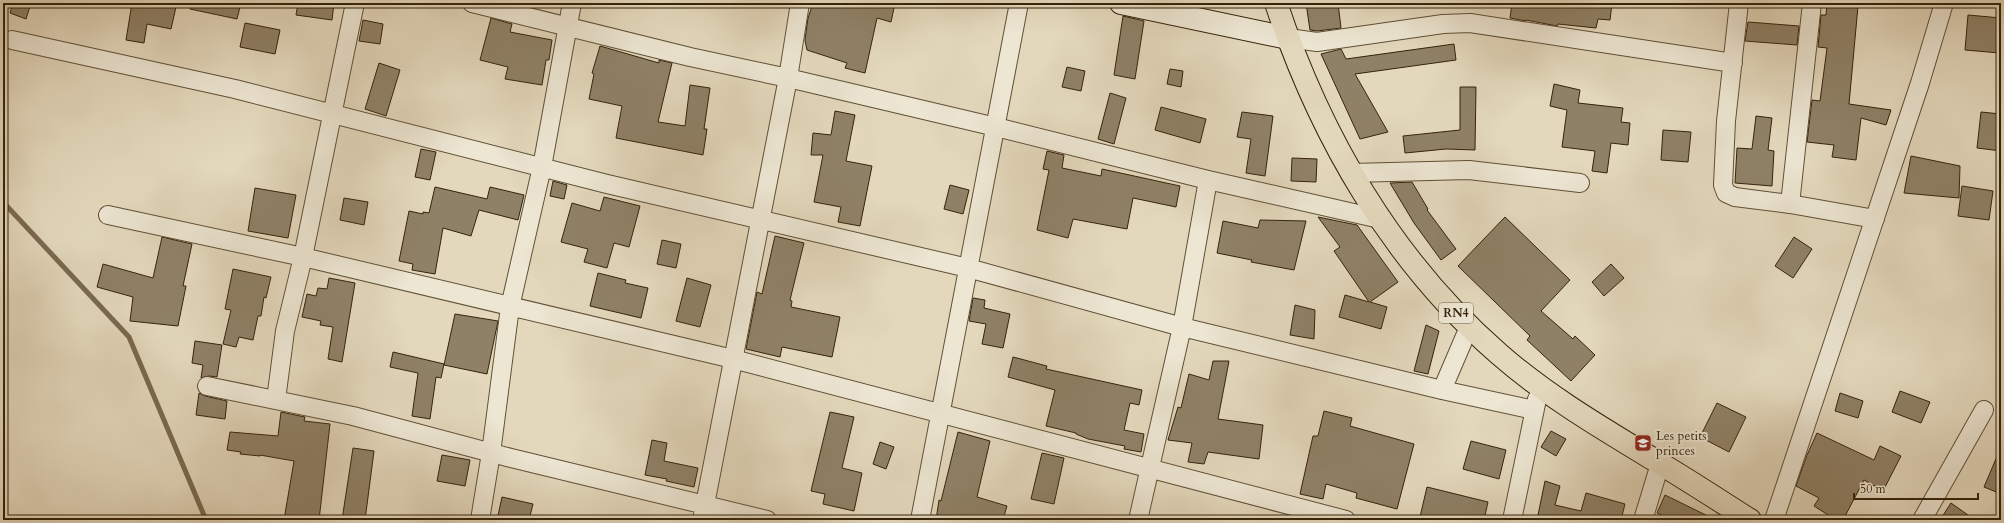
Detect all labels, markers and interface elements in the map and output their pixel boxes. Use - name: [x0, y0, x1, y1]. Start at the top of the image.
- road number: RN4: [1439, 303, 1473, 323]
- place label: Les petits princes: [1656, 427, 1707, 460]
- school or university icon: Les petits princes: [1633, 433, 1653, 453]
- scale bar: [1854, 475, 1978, 501]
- text: 50 m: [1860, 481, 1887, 497]

